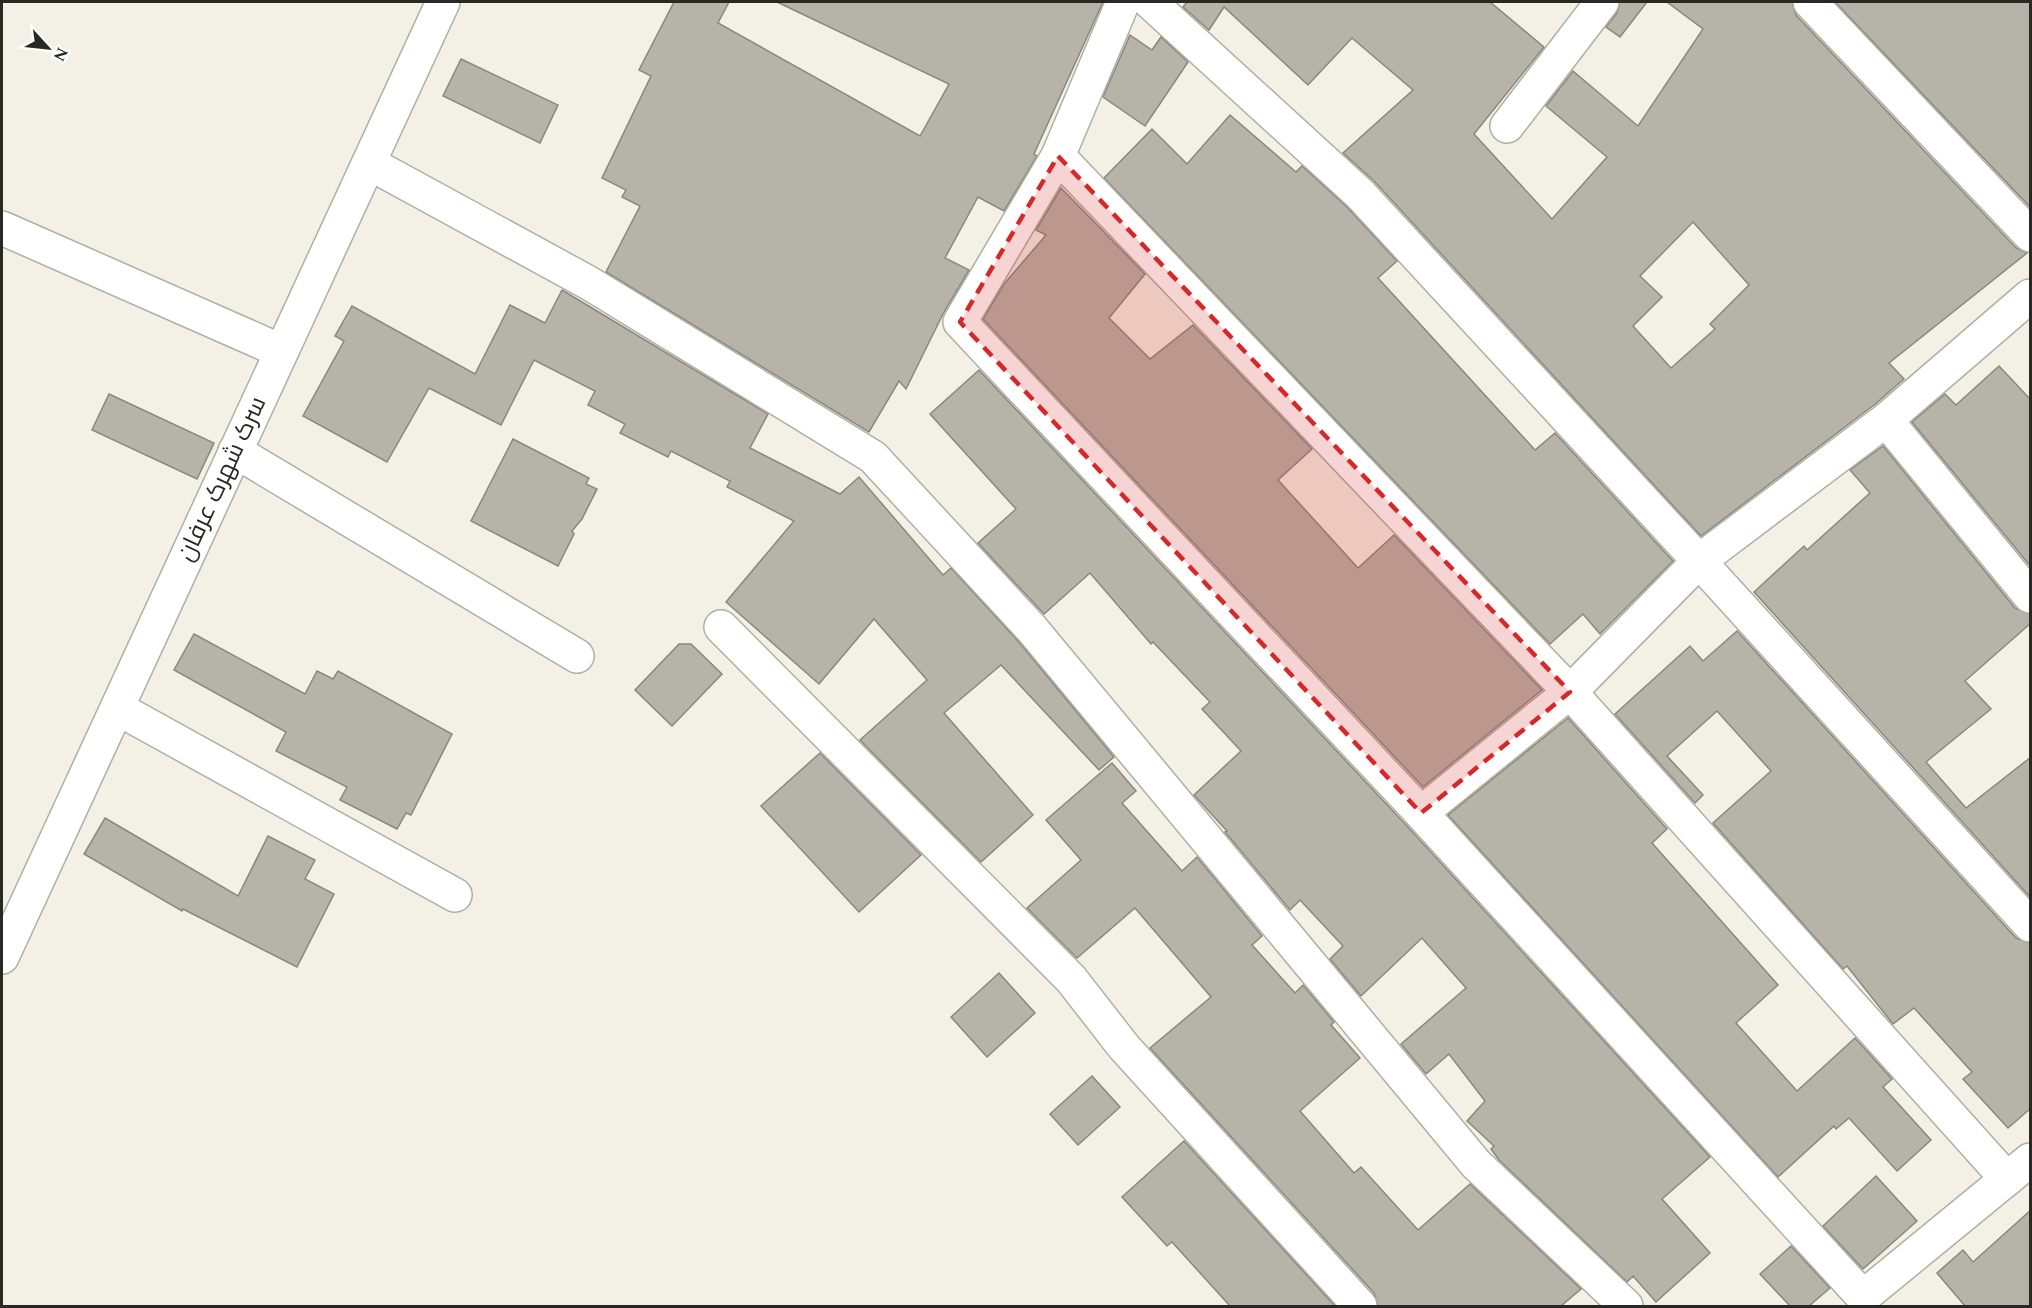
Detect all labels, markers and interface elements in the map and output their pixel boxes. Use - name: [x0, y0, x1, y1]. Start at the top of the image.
- north arrow: [18, 18, 78, 78]
- text: N: [47, 43, 74, 66]
- street label: سرک شهرک عرفان: [168, 391, 276, 567]

